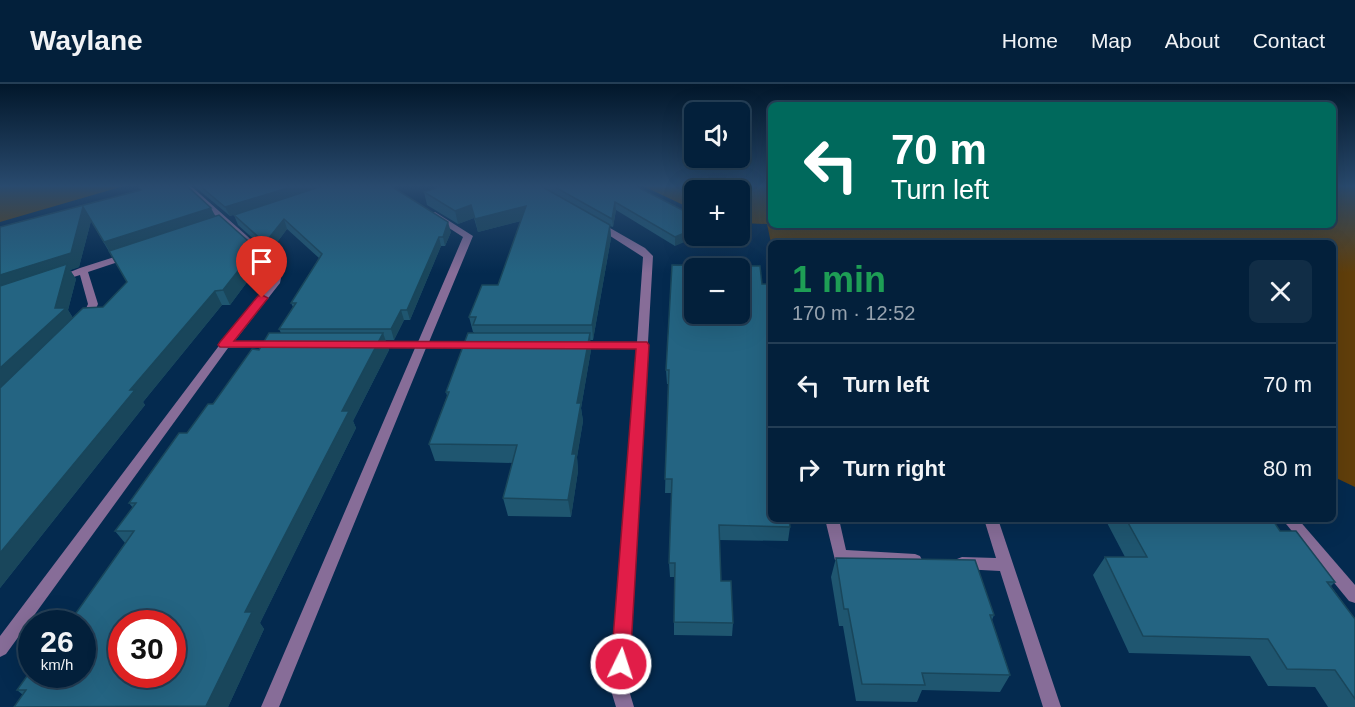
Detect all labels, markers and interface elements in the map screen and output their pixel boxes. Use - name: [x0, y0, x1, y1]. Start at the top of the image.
- text: Waylane: [30, 25, 143, 56]
- text: Home: [1002, 29, 1058, 52]
- text: Map: [1091, 29, 1132, 52]
- text: About: [1165, 29, 1220, 52]
- text: Contact: [1253, 29, 1325, 52]
- map controls: [684, 102, 750, 324]
- button: sound: [684, 102, 750, 168]
- icon: left: [792, 126, 870, 204]
- text: 70 m: [891, 126, 987, 173]
- text: Turn left: [891, 175, 989, 205]
- button: +: [684, 180, 750, 246]
- pin: [236, 236, 287, 298]
- icon: arrive: [245, 245, 278, 278]
- button: −: [684, 258, 750, 324]
- text: 1 min: [792, 259, 886, 300]
- button: close: [1249, 260, 1312, 323]
- text: 170 m · 12:52: [792, 302, 915, 324]
- icon: left: [792, 369, 825, 402]
- text: Turn left: [843, 372, 929, 397]
- text: 70 m: [1263, 372, 1312, 397]
- icon: right: [792, 453, 825, 486]
- text: Turn right: [843, 456, 945, 481]
- text: 80 m: [1263, 456, 1312, 481]
- speed limit sign: 30: [108, 610, 186, 688]
- text: 26: [40, 625, 74, 658]
- position arrow: [589, 632, 653, 696]
- text: km/h: [41, 656, 73, 673]

